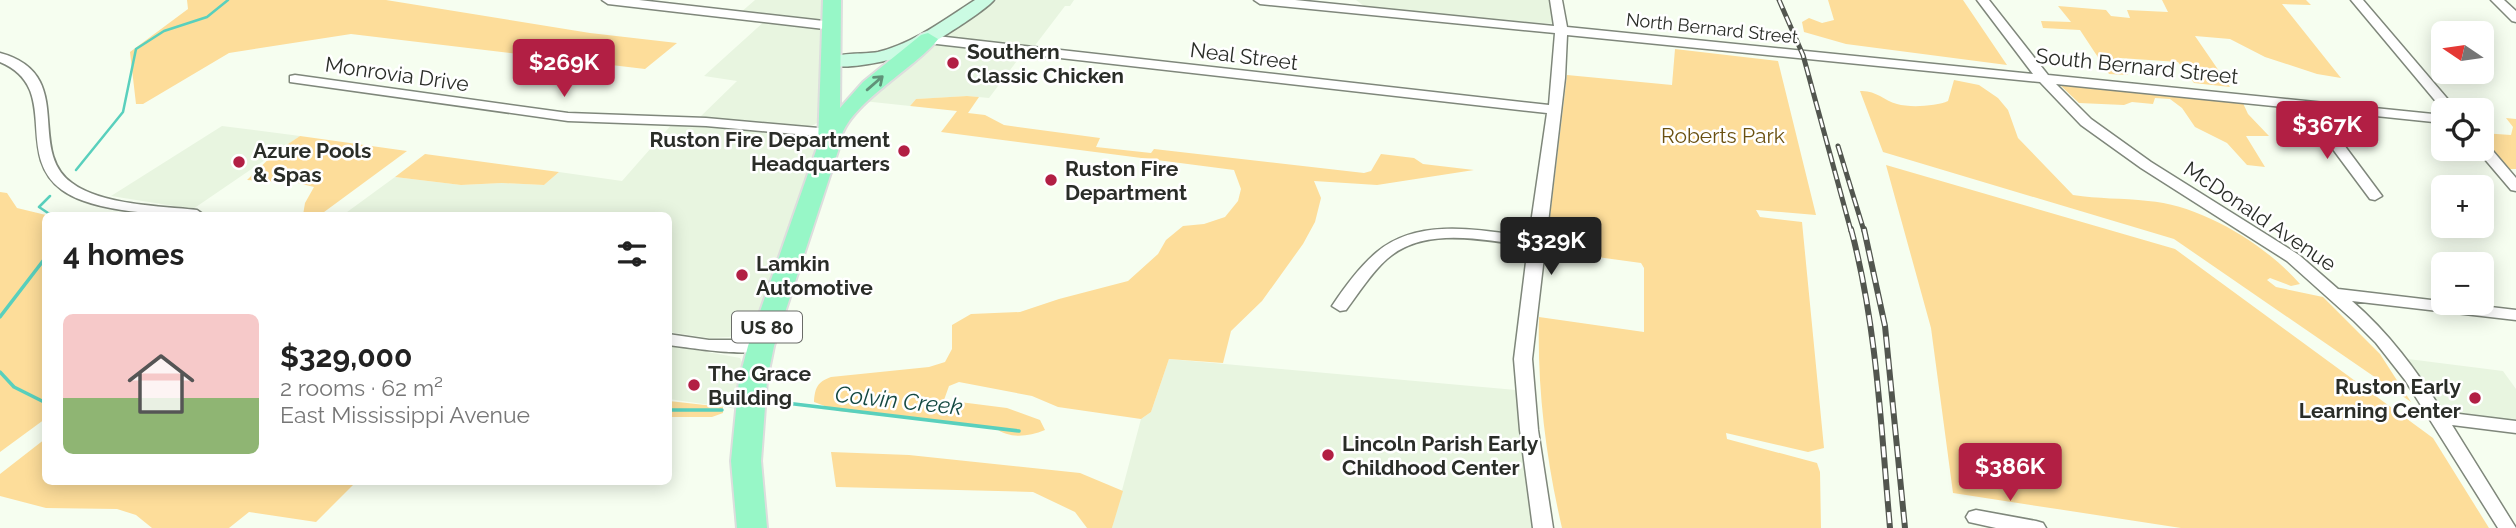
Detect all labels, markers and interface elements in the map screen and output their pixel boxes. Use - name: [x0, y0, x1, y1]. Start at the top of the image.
- street label: North Bernard Street: [1625, 9, 1799, 47]
- north arrow: [2431, 21, 2494, 84]
- map controls: [2431, 21, 2494, 315]
- street label: Neal Street: [1189, 37, 1299, 75]
- place label: Southern Classic Chicken: [967, 39, 1124, 88]
- pin: $269K: [515, 40, 613, 99]
- street label: South Bernard Street: [2035, 43, 2239, 89]
- text: $269K: [529, 48, 599, 75]
- street label: Monrovia Drive: [324, 52, 470, 96]
- marker: Southern Classic Chicken: [945, 55, 961, 71]
- one-way arrow: [866, 74, 883, 91]
- button: locate: [2431, 98, 2494, 161]
- pin: $367K: [2278, 102, 2376, 161]
- text: $367K: [2292, 110, 2362, 137]
- park label: Roberts Park: [1661, 123, 1785, 148]
- place label: Ruston Fire Department Headquarters: [650, 127, 890, 176]
- place label: Azure Pools & Spas: [253, 138, 371, 187]
- marker: Ruston Fire Department Headquarters: [896, 143, 912, 159]
- marker: Azure Pools & Spas: [231, 154, 247, 170]
- place label: Ruston Fire Department: [1065, 156, 1187, 205]
- street label: McDonald Avenue: [2179, 156, 2341, 276]
- marker: Ruston Fire Department: [1043, 172, 1059, 188]
- button: +: [2431, 175, 2494, 238]
- pin: $329K: [1502, 218, 1600, 277]
- text: $329K: [1516, 226, 1586, 253]
- icon: filters: [613, 235, 651, 273]
- text: 4 homes: [63, 237, 184, 272]
- place label: Lamkin Automotive: [756, 251, 873, 300]
- button: −: [2431, 252, 2494, 315]
- marker: Lamkin Automotive: [734, 267, 750, 283]
- road number: US 80: [732, 312, 802, 342]
- text: $329,000: [280, 339, 412, 374]
- icon: home: [119, 342, 203, 426]
- place label: The Grace Building: [708, 361, 811, 410]
- text: 2 rooms · 62 m²: [280, 374, 443, 401]
- place label: Ruston Early Learning Center: [2299, 374, 2461, 423]
- marker: The Grace Building: [686, 377, 702, 393]
- water label: Colvin Creek: [834, 380, 964, 420]
- marker: Ruston Early Learning Center: [2467, 390, 2483, 406]
- text: East Mississippi Avenue: [280, 401, 530, 428]
- place label: Lincoln Parish Early Childhood Center: [1342, 431, 1539, 480]
- pin: $386K: [1961, 444, 2059, 503]
- marker: Lincoln Parish Early Childhood Center: [1320, 447, 1336, 463]
- text: $386K: [1975, 452, 2045, 479]

